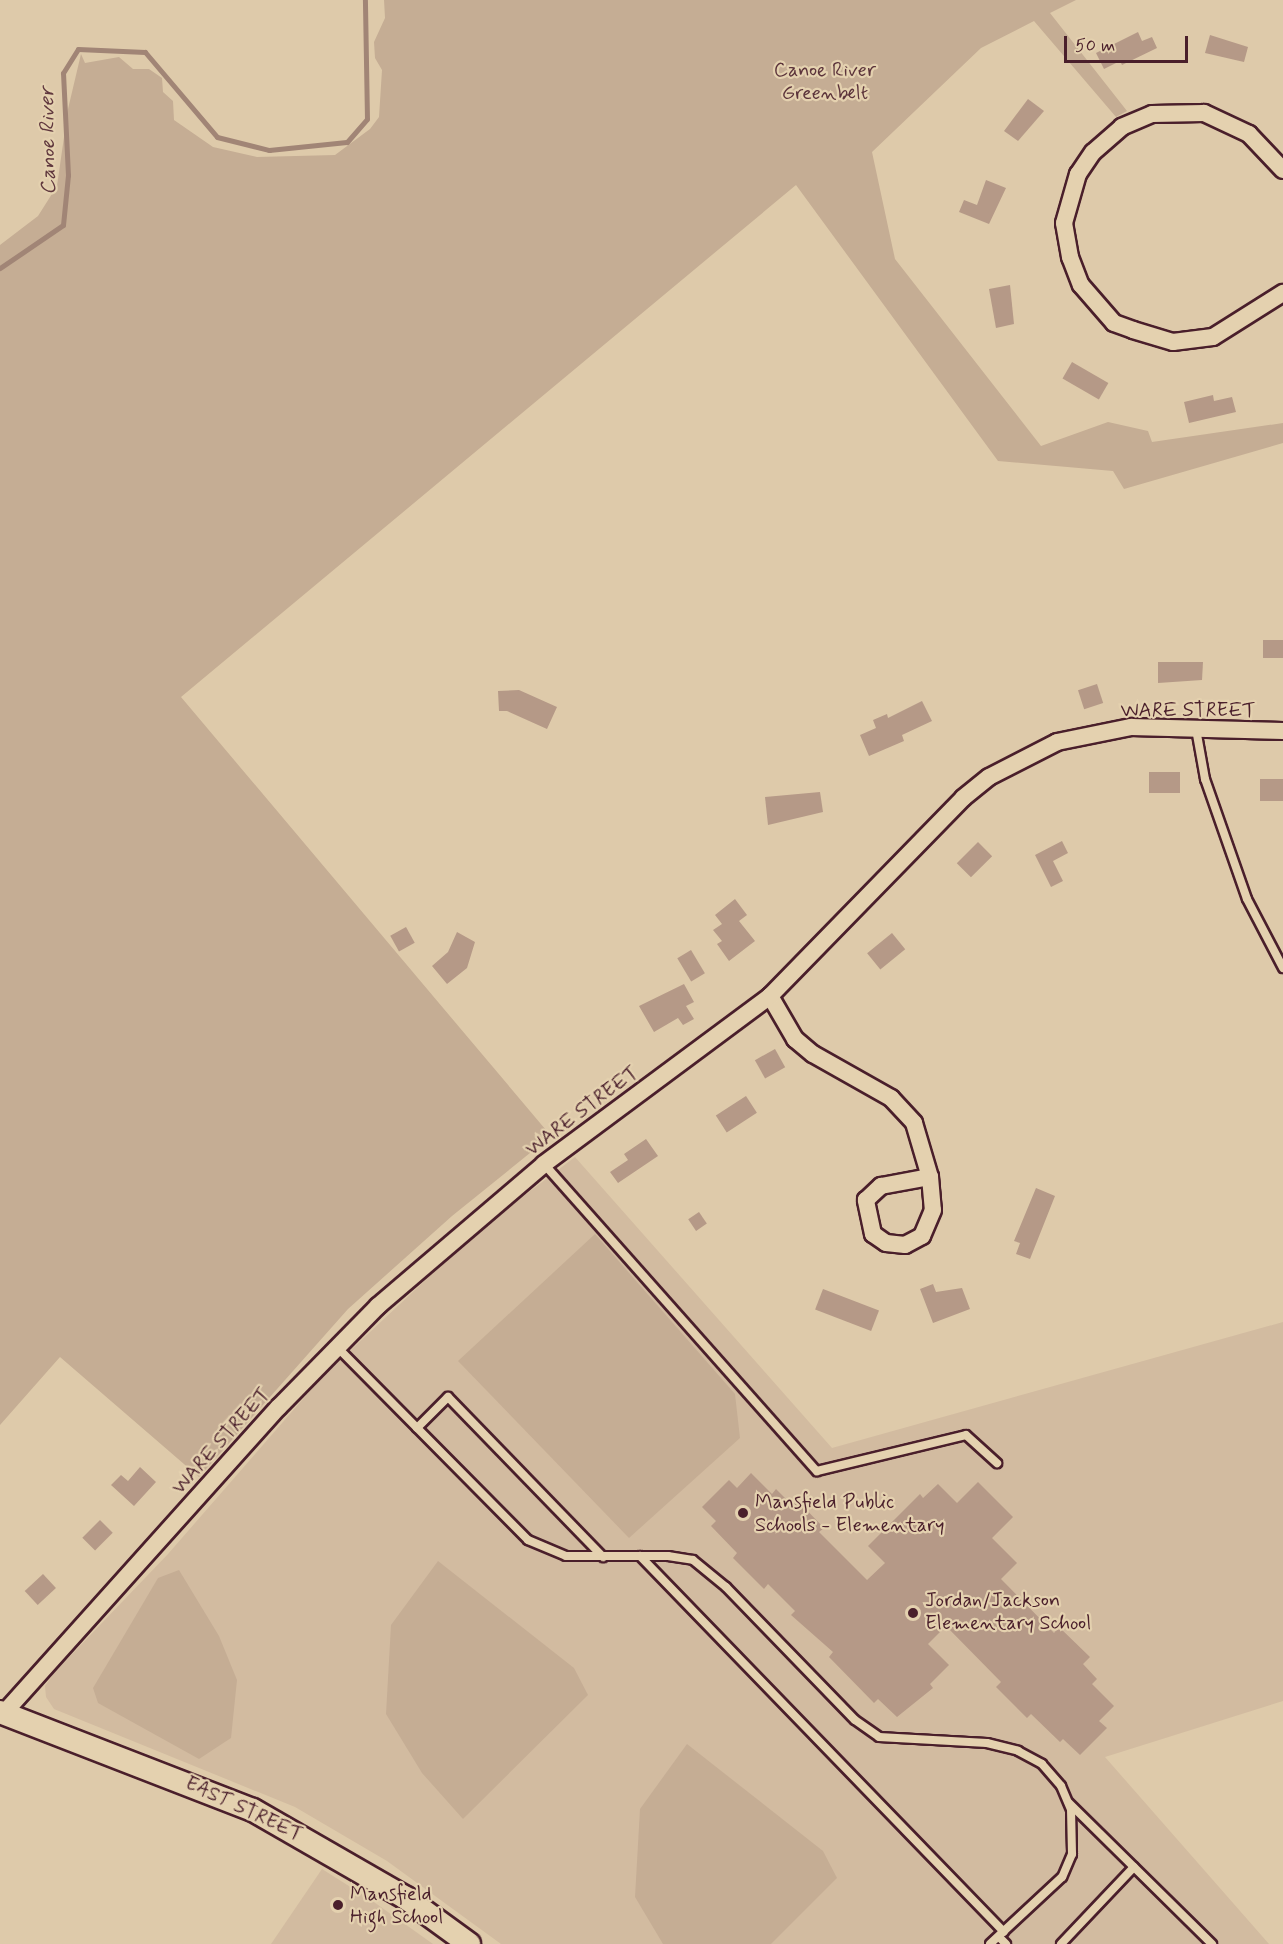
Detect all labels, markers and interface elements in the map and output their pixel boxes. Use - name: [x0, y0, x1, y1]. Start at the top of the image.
- scale bar: [1067, 24, 1192, 62]
- text: 50 m: [1075, 34, 1115, 58]
- park label: Canoe River Greenbelt: [774, 59, 876, 106]
- water label: Canoe River: [34, 87, 62, 195]
- street label: WARE STREET: [1119, 698, 1257, 722]
- street label: WARE STREET: [520, 1060, 644, 1162]
- street label: WARE STREET: [166, 1382, 276, 1500]
- place label: Mansfield Public Schools - Elementary: [755, 1490, 945, 1537]
- marker: Mansfield Public Schools - Elementary: [736, 1506, 750, 1520]
- place label: Jordan/Jackson Elementary School: [925, 1589, 1091, 1636]
- marker: Jordan/Jackson Elementary School: [906, 1606, 920, 1620]
- street label: EAST STREET: [180, 1771, 308, 1847]
- place label: Mansfield High School: [350, 1882, 443, 1929]
- marker: Mansfield High School: [331, 1898, 345, 1912]

